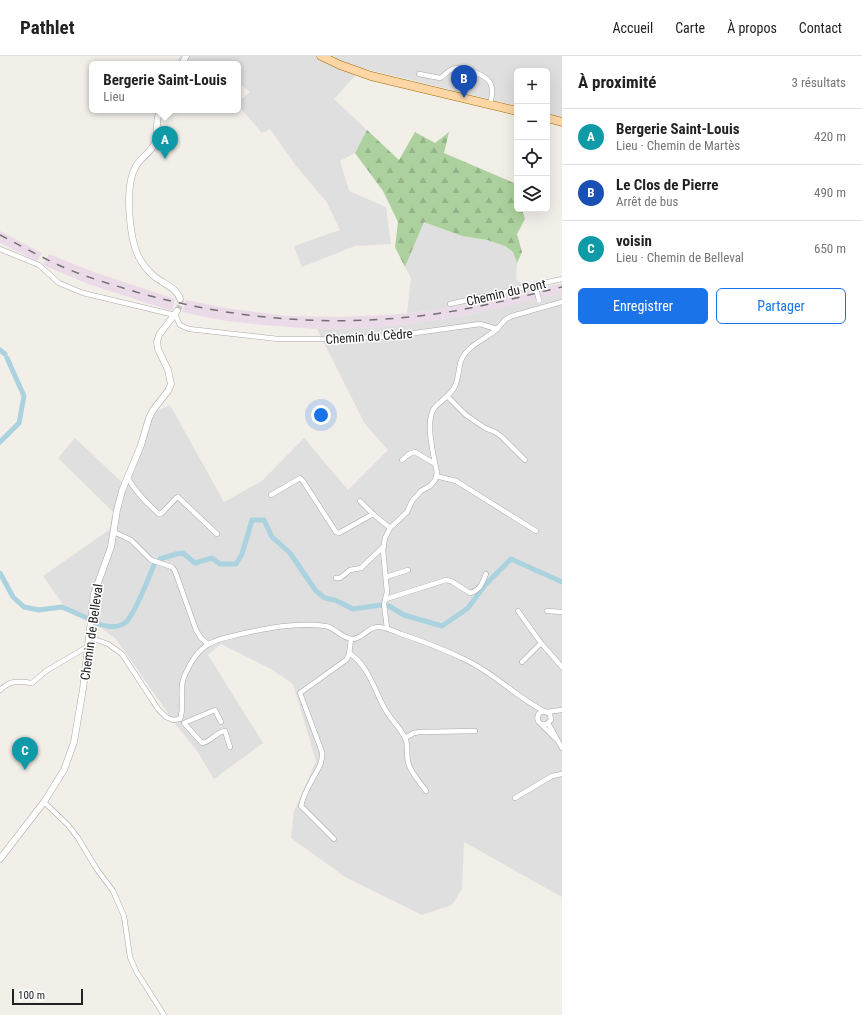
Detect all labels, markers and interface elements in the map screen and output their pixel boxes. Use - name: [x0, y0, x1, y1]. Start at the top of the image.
- text: Pathlet: [20, 16, 75, 39]
- text: Accueil: [612, 20, 653, 36]
- text: Carte: [675, 20, 705, 36]
- text: À propos: [727, 20, 777, 36]
- text: Contact: [799, 20, 842, 36]
- popup: [89, 61, 241, 113]
- pin: B: [451, 65, 477, 98]
- map controls: [514, 68, 550, 212]
- button: +: [514, 68, 550, 104]
- text: Bergerie Saint-Louis: [103, 71, 227, 89]
- text: À proximité: [578, 72, 656, 92]
- text: 3 résultats: [792, 75, 846, 90]
- text: Lieu: [103, 89, 125, 104]
- button: −: [514, 104, 550, 140]
- text: Bergerie Saint-Louis: [616, 120, 739, 138]
- pin: A: [152, 126, 178, 159]
- text: A: [587, 129, 595, 144]
- text: 420 m: [814, 129, 846, 144]
- text: Lieu · Chemin de Martès: [616, 138, 740, 153]
- button: locate: [514, 140, 550, 176]
- button: layers: [514, 176, 550, 212]
- text: Le Clos de Pierre: [616, 176, 718, 194]
- text: B: [587, 185, 595, 200]
- text: 490 m: [814, 185, 846, 200]
- text: Arrêt de bus: [616, 194, 678, 209]
- text: voisin: [616, 232, 652, 250]
- text: C: [587, 241, 595, 256]
- text: 650 m: [814, 241, 846, 256]
- text: Lieu · Chemin de Belleval: [616, 250, 744, 265]
- street label: Chemin du Pont: [465, 276, 548, 309]
- button: Enregistrer: [578, 288, 708, 324]
- button: Partager: [716, 288, 846, 324]
- street label: Chemin du Cèdre: [325, 326, 413, 347]
- your location: [311, 405, 331, 425]
- street label: Chemin de Belleval: [77, 583, 106, 681]
- pin: C: [12, 737, 38, 770]
- scale bar: [12, 987, 83, 1006]
- text: 100 m: [18, 989, 45, 1002]

